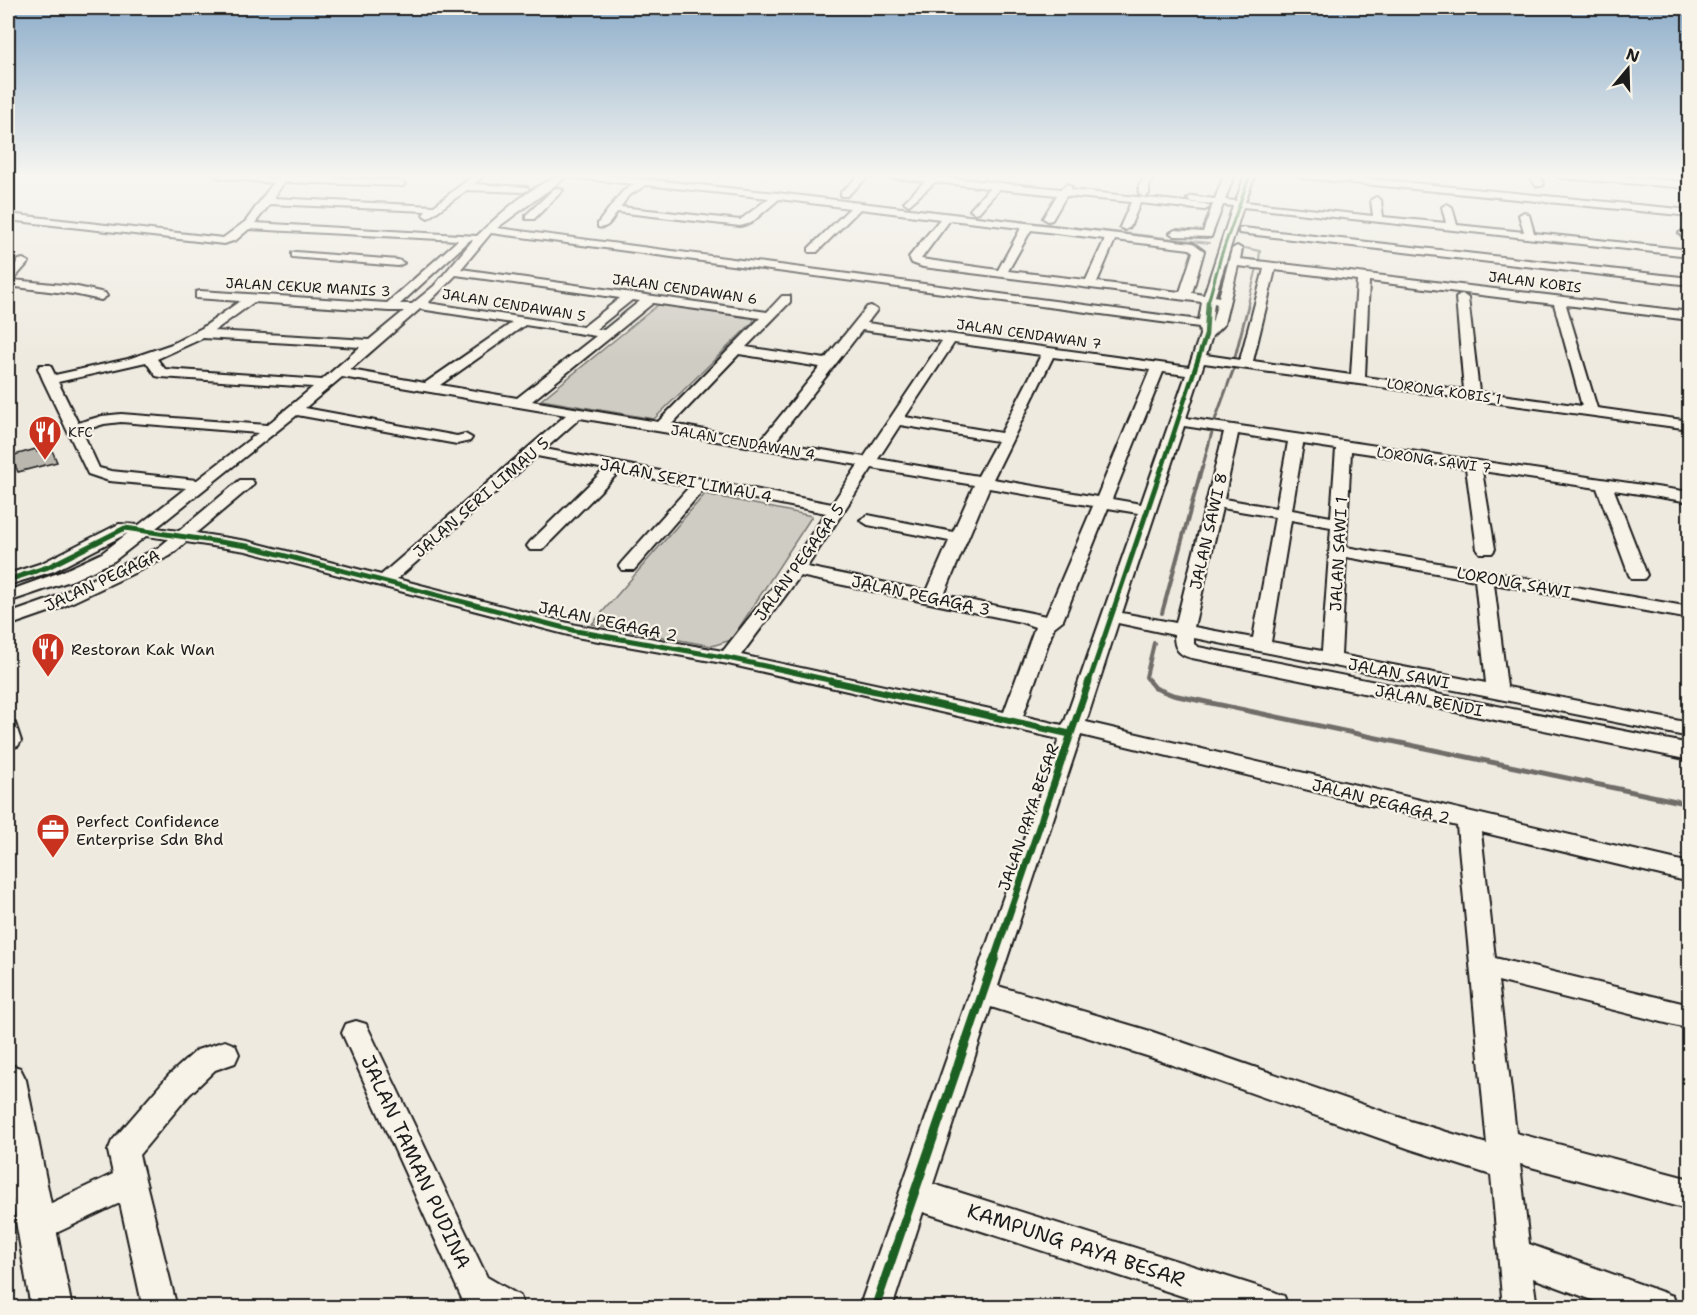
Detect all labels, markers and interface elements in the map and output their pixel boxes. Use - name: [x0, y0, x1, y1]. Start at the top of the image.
- north arrow: [1598, 39, 1658, 99]
- text: N: [1623, 43, 1642, 67]
- street label: JALAN KOBIS: [1487, 267, 1583, 297]
- street label: JALAN CENDAWAN 6: [611, 270, 759, 308]
- street label: JALAN CEKUR MANIS 3: [225, 274, 391, 300]
- street label: JALAN CENDAWAN 5: [441, 285, 587, 325]
- street label: JALAN CENDAWAN 7: [955, 315, 1103, 353]
- street label: LORONG KOBIS 1: [1386, 374, 1502, 408]
- restaurant icon: KFC: [27, 414, 63, 461]
- street label: JALAN CENDAWAN 4: [669, 420, 817, 464]
- place label: KFC: [68, 423, 93, 441]
- street label: JALAN SERI LIMAU 5: [409, 433, 554, 562]
- street label: LORONG SAWI 7: [1375, 443, 1493, 477]
- street label: JALAN SERI LIMAU 4: [598, 454, 774, 507]
- street label: JALAN SAWI 8: [1185, 470, 1232, 592]
- street label: JALAN SAWI 1: [1325, 496, 1352, 612]
- street label: JALAN PEGAGA 5: [750, 499, 849, 625]
- street label: JALAN PEGAGA: [41, 545, 163, 616]
- street label: LORONG SAWI: [1455, 562, 1573, 603]
- street label: JALAN PEGAGA 3: [849, 571, 992, 620]
- street label: JALAN PEGAGA 2: [536, 597, 679, 646]
- restaurant icon: Restoran Kak Wan: [30, 631, 66, 678]
- place label: Restoran Kak Wan: [71, 639, 215, 660]
- street label: JALAN SAWI: [1346, 653, 1452, 694]
- street label: JALAN BENDI: [1373, 680, 1485, 721]
- street label: JALAN PAYA BESAR: [993, 741, 1064, 894]
- street label: JALAN PEGAGA 2: [1310, 774, 1452, 829]
- place label: Perfect Confidence Enterprise Sdn Bhd: [76, 811, 223, 850]
- office icon: Perfect Confidence Enterprise Sdn Bhd: [35, 812, 71, 859]
- street label: JALAN TAMAN PUDINA: [355, 1051, 477, 1273]
- street label: KAMPUNG PAYA BESAR: [964, 1197, 1188, 1293]

